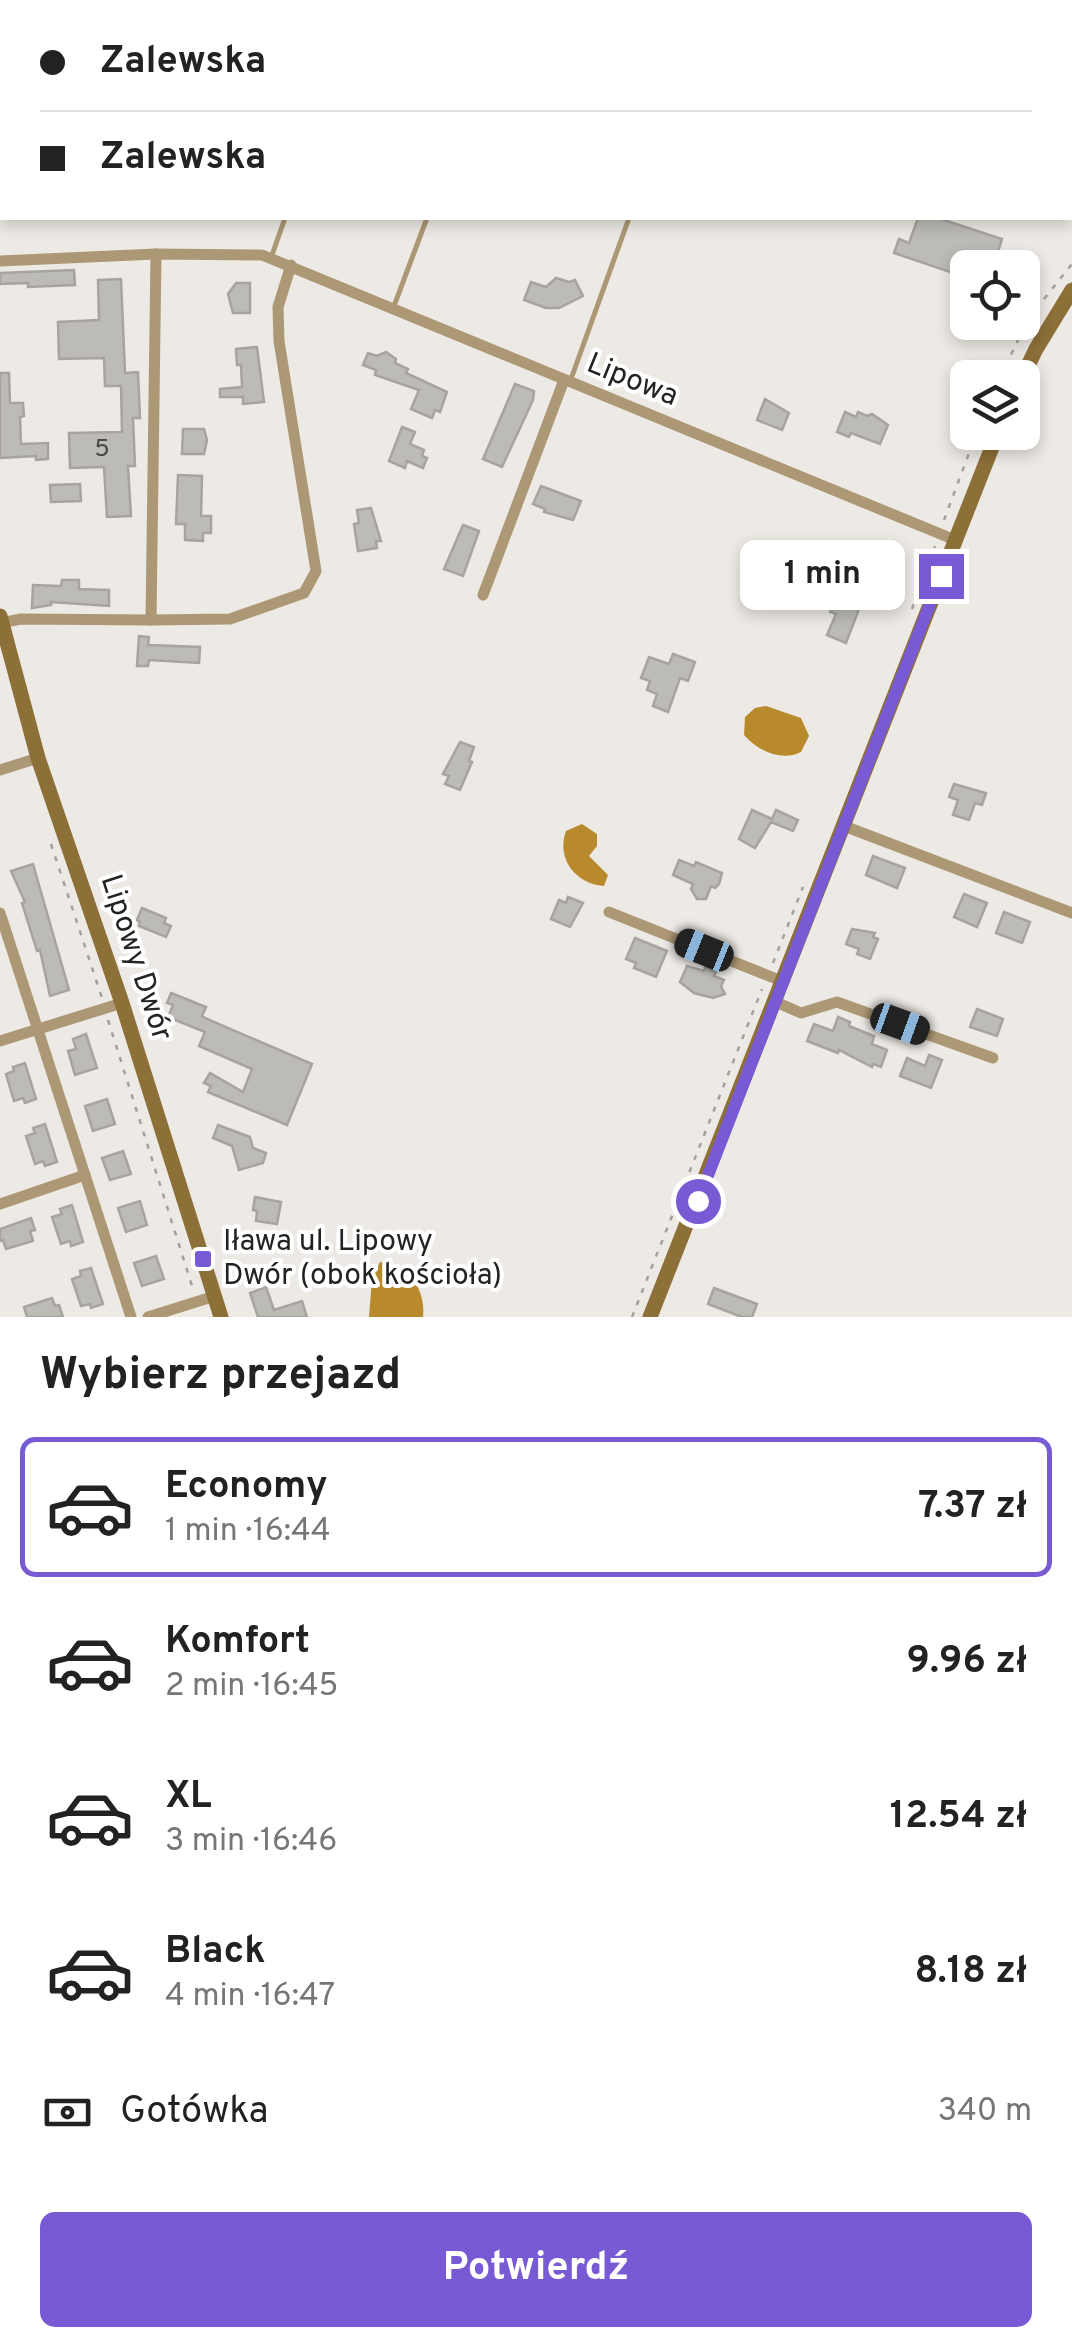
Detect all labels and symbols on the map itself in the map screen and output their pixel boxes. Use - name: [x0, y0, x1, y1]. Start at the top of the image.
- street label: Lipowa: [581, 346, 683, 416]
- house number: 5: [94, 434, 110, 466]
- callout: 1 min: [741, 541, 906, 611]
- route end: [919, 554, 964, 599]
- street label: Lipowy Dwór: [91, 870, 179, 1046]
- car: [671, 925, 737, 975]
- car: [867, 1000, 933, 1048]
- route start: [676, 1179, 721, 1224]
- place label: Iława ul. Lipowy Dwór (obok kościoła): [223, 1224, 502, 1295]
- marker: Iława ul. Lipowy Dwór (obok kościoła): [192, 1248, 214, 1270]

